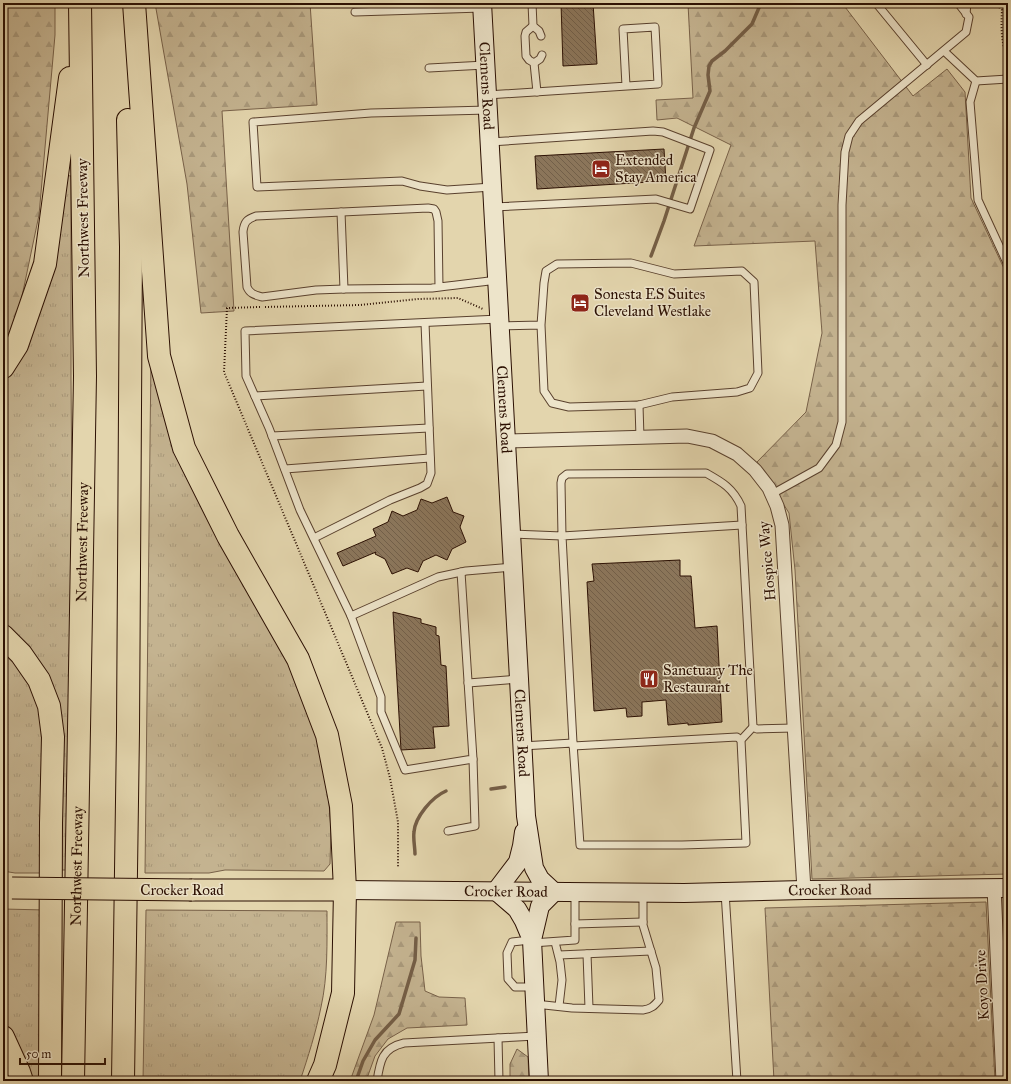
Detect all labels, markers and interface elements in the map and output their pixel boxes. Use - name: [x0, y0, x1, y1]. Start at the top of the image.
- street label: Clemens Road: [475, 41, 498, 131]
- place label: Extended Stay America: [615, 151, 697, 186]
- street label: Northwest Freeway: [73, 157, 93, 278]
- hotel icon: Extended Stay America: [590, 158, 612, 180]
- place label: Sonesta ES Suites Cleveland Westlake: [594, 285, 711, 320]
- hotel icon: Sonesta ES Suites Cleveland Westlake: [569, 292, 591, 314]
- street label: Clemens Road: [493, 365, 516, 454]
- street label: Northwest Freeway: [72, 481, 92, 602]
- street label: Hospice Way: [754, 519, 779, 602]
- place label: Sanctuary The Restaurant: [663, 661, 753, 696]
- restaurant icon: Sanctuary The Restaurant: [638, 668, 660, 690]
- street label: Clemens Road: [511, 688, 533, 778]
- street label: Northwest Freeway: [67, 805, 87, 926]
- street label: Crocker Road: [788, 880, 872, 899]
- street label: Crocker Road: [140, 881, 224, 899]
- street label: Crocker Road: [464, 882, 548, 901]
- street label: Koyo Drive: [971, 949, 993, 1021]
- scale bar: [20, 1040, 105, 1066]
- text: 50 m: [26, 1047, 51, 1061]

